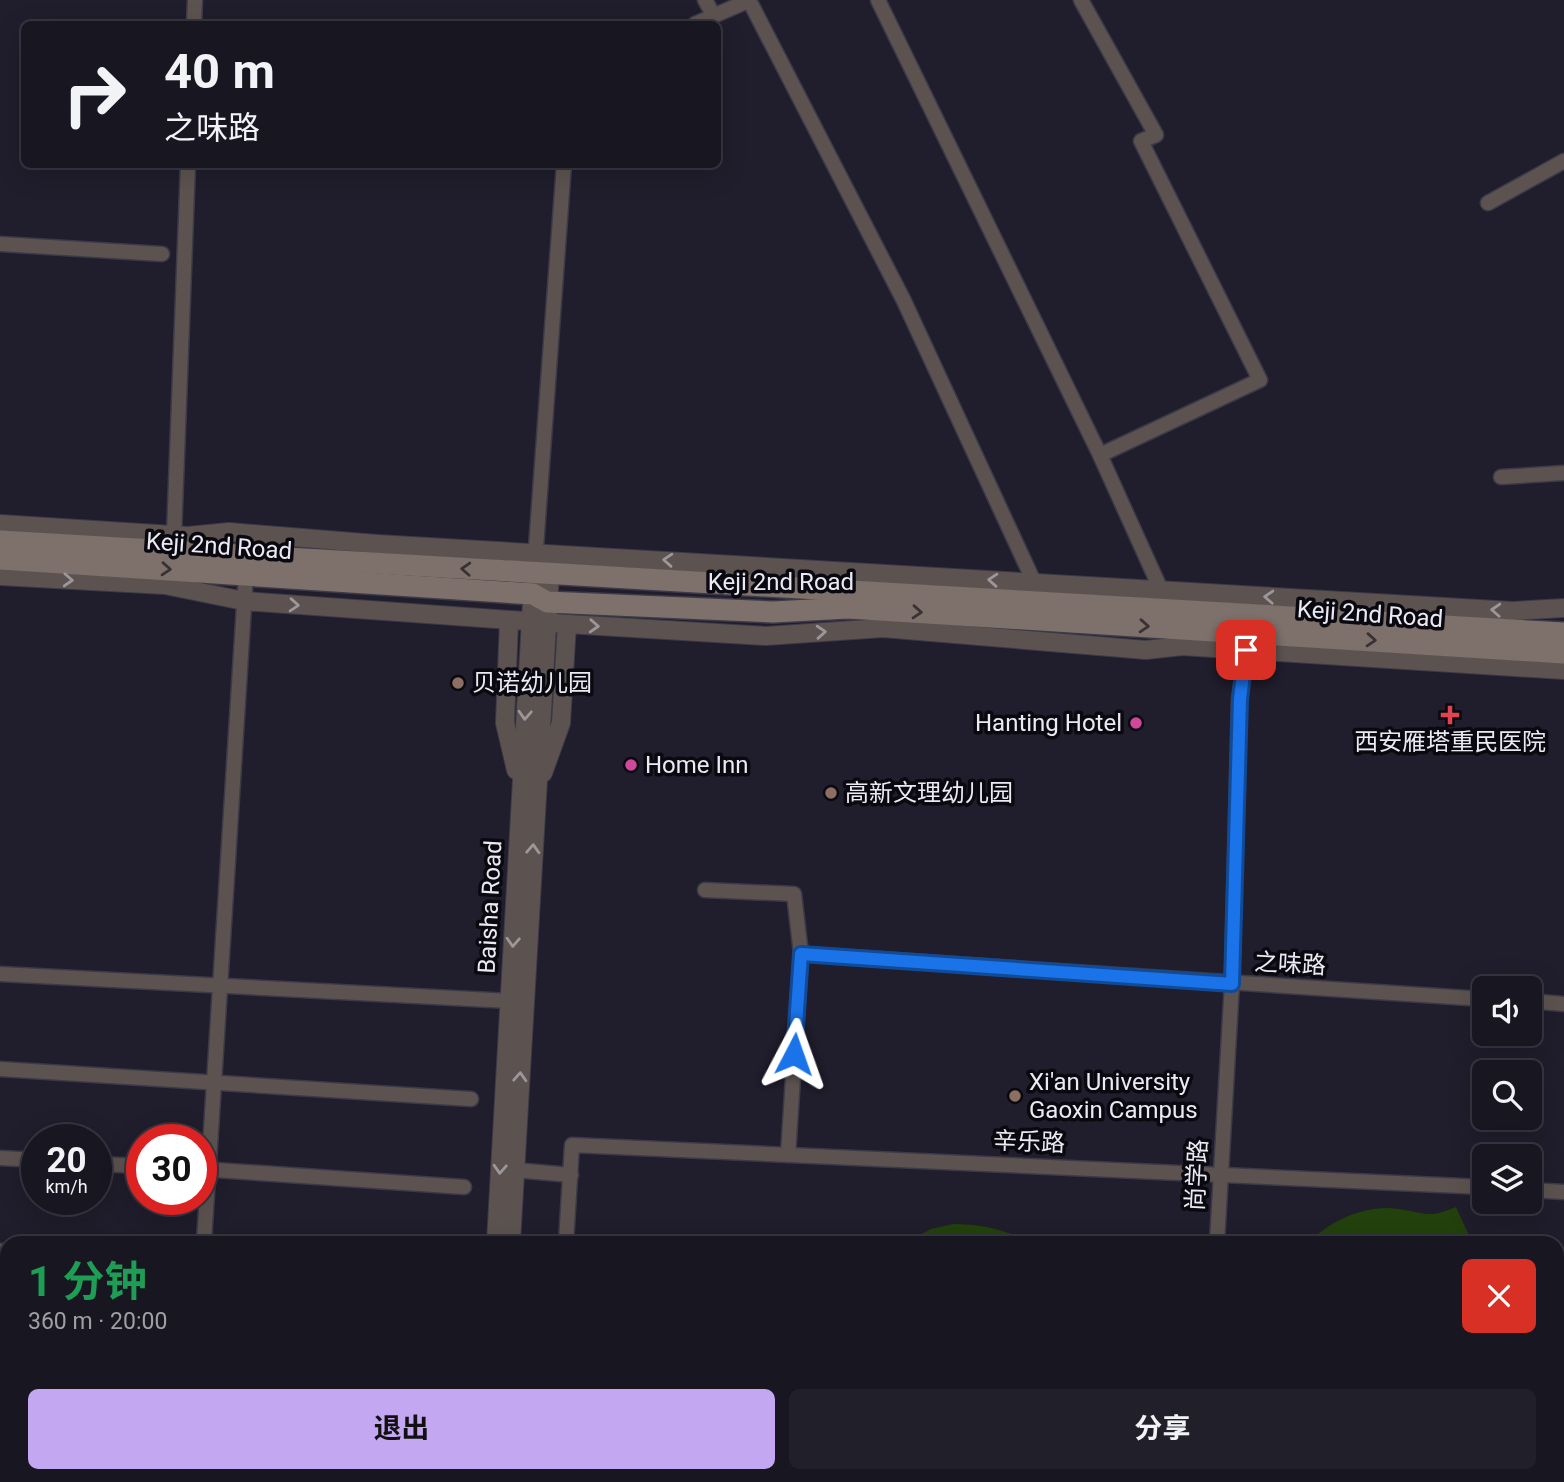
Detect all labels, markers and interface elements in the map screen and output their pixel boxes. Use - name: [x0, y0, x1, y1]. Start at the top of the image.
- text: 40 m: [164, 43, 275, 100]
- icon: right: [49, 49, 140, 140]
- text: 之味路: [164, 109, 260, 147]
- street label: Keji 2nd Road: [145, 527, 293, 565]
- one-way arrow: [662, 552, 673, 567]
- one-way arrow: [161, 561, 172, 576]
- one-way arrow: [460, 562, 471, 577]
- street label: Keji 2nd Road: [708, 568, 854, 596]
- one-way arrow: [63, 572, 74, 587]
- one-way arrow: [987, 573, 998, 588]
- one-way arrow: [1263, 589, 1274, 604]
- street label: Keji 2nd Road: [1296, 595, 1444, 633]
- one-way arrow: [289, 597, 300, 612]
- one-way arrow: [1490, 603, 1501, 618]
- one-way arrow: [912, 604, 923, 619]
- one-way arrow: [589, 618, 600, 633]
- one-way arrow: [1139, 618, 1150, 633]
- pin: [1216, 620, 1276, 680]
- one-way arrow: [816, 625, 827, 640]
- icon: arrive: [1227, 631, 1265, 669]
- one-way arrow: [1366, 633, 1377, 648]
- place label: 贝诺幼儿园: [472, 669, 592, 697]
- marker: 贝诺幼儿园: [450, 675, 466, 691]
- marker: 西安雁塔重民医院: [1440, 705, 1460, 725]
- place label: Hanting Hotel: [975, 709, 1122, 737]
- one-way arrow: [517, 710, 532, 721]
- marker: Hanting Hotel: [1128, 715, 1144, 731]
- place label: 西安雁塔重民医院: [1354, 728, 1546, 756]
- place label: Home Inn: [645, 751, 749, 779]
- marker: Home Inn: [623, 757, 639, 773]
- place label: 高新文理幼儿园: [845, 779, 1013, 807]
- marker: 高新文理幼儿园: [823, 785, 839, 801]
- street label: Baisha Road: [473, 840, 507, 974]
- one-way arrow: [525, 844, 540, 855]
- one-way arrow: [505, 937, 520, 948]
- street label: 之味路: [1253, 948, 1327, 980]
- map controls: [1472, 976, 1542, 1214]
- button: sound: [1472, 976, 1542, 1046]
- position arrow: [757, 1017, 831, 1091]
- button: search: [1472, 1060, 1542, 1130]
- place label: Xi'an University Gaoxin Campus: [1029, 1068, 1198, 1124]
- one-way arrow: [513, 1071, 528, 1082]
- marker: Xi'an University Gaoxin Campus: [1007, 1088, 1023, 1104]
- speed limit sign: 30: [126, 1124, 217, 1215]
- street label: 辛乐路: [993, 1127, 1065, 1157]
- street label: 尚学路: [1181, 1138, 1213, 1212]
- text: 20: [46, 1140, 87, 1181]
- button: layers: [1472, 1144, 1542, 1214]
- one-way arrow: [493, 1164, 508, 1175]
- text: km/h: [45, 1176, 88, 1197]
- text: 1 分钟: [28, 1257, 147, 1306]
- button: close: [1462, 1259, 1536, 1333]
- text: 360 m · 20:00: [28, 1308, 167, 1335]
- button: 退出: [28, 1389, 775, 1469]
- button: 分享: [789, 1389, 1536, 1469]

